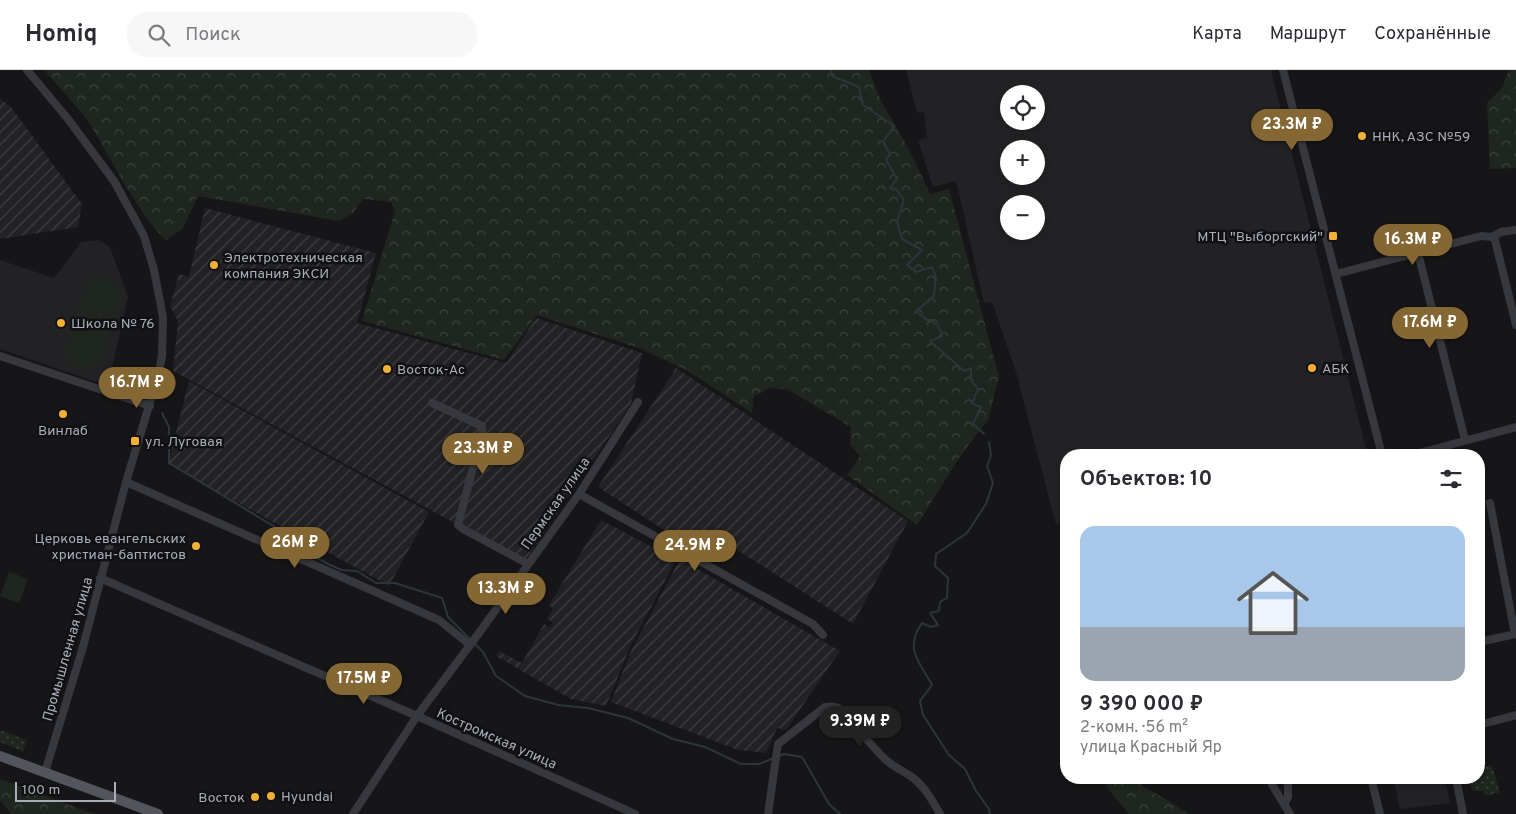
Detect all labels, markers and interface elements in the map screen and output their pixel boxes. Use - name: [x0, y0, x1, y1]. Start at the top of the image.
- search box: [127, 12, 477, 57]
- text: Homiq: [25, 20, 97, 50]
- icon: search: [145, 21, 173, 49]
- text: Поиск: [185, 23, 241, 47]
- text: Карта: [1192, 23, 1242, 46]
- text: Маршрут: [1270, 23, 1346, 46]
- text: Сохранённые: [1374, 23, 1491, 46]
- map controls: [1000, 85, 1045, 240]
- button: locate: [1000, 85, 1045, 130]
- pin: 23.3M ₽: [1246, 108, 1338, 151]
- text: 23.3M ₽: [1262, 115, 1322, 135]
- place label: ННК, АЗС №59: [1372, 129, 1470, 146]
- marker: ННК, АЗС №59: [1356, 130, 1368, 142]
- button: +: [1000, 140, 1045, 185]
- button: −: [1000, 195, 1045, 240]
- pin: 16.3M ₽: [1367, 224, 1459, 266]
- place label: МТЦ "Выборгский": [1197, 229, 1323, 246]
- marker: МТЦ "Выборгский": [1327, 230, 1339, 242]
- text: 16.3M ₽: [1384, 230, 1442, 250]
- place label: Электротехническая компания ЭКСИ: [224, 250, 363, 283]
- marker: Электротехническая компания ЭКСИ: [208, 259, 220, 271]
- pin: 17.6M ₽: [1384, 306, 1476, 349]
- text: 17.6M ₽: [1403, 313, 1457, 333]
- place label: Школа № 76: [71, 316, 155, 333]
- marker: Школа № 76: [55, 317, 67, 329]
- place label: АБК: [1322, 361, 1350, 378]
- place label: Восток-Ас: [397, 362, 465, 379]
- marker: АБК: [1306, 362, 1318, 374]
- marker: Восток-Ас: [381, 363, 393, 375]
- pin: 16.7M ₽: [91, 366, 183, 409]
- text: 16.7M ₽: [110, 373, 164, 393]
- marker: Винлаб: [57, 408, 69, 420]
- place label: Винлаб: [38, 423, 88, 440]
- pin: 23.3M ₽: [437, 432, 529, 475]
- place label: ул. Луговая: [145, 434, 223, 451]
- marker: ул. Луговая: [129, 435, 141, 447]
- text: 23.3M ₽: [453, 439, 513, 459]
- street label: Пермская улица: [518, 454, 594, 553]
- icon: filters: [1437, 465, 1465, 493]
- text: Объектов: 10: [1080, 466, 1212, 493]
- pin: 26M ₽: [260, 526, 330, 569]
- pin: 24.9M ₽: [649, 530, 741, 572]
- place label: Церковь евангельских христиан-баптистов: [35, 531, 186, 564]
- text: 26M ₽: [271, 533, 319, 553]
- text: 24.9M ₽: [664, 536, 726, 556]
- marker: Церковь евангельских христиан-баптистов: [190, 540, 202, 552]
- icon: home: [1228, 558, 1318, 648]
- pin: 13.3M ₽: [460, 572, 552, 615]
- street label: Промышленная улица: [40, 575, 97, 723]
- text: 13.3M ₽: [478, 579, 534, 599]
- pin: 17.5M ₽: [318, 662, 410, 705]
- text: 17.5M ₽: [337, 669, 391, 689]
- text: 9 390 000 ₽: [1080, 691, 1203, 718]
- street label: Костромская улица: [434, 705, 559, 774]
- pin: 9.39M ₽: [814, 706, 906, 748]
- text: 9.39M ₽: [830, 712, 890, 732]
- text: 2-комн. · 56 m²: [1080, 718, 1188, 738]
- text: улица Красный Яр: [1080, 738, 1222, 758]
- scale bar: [15, 779, 116, 802]
- text: 100 m: [22, 782, 60, 799]
- place label: Hyundai: [281, 789, 333, 806]
- place label: Восток: [198, 790, 245, 807]
- marker: Hyundai: [265, 790, 277, 802]
- marker: Восток: [249, 791, 261, 803]

